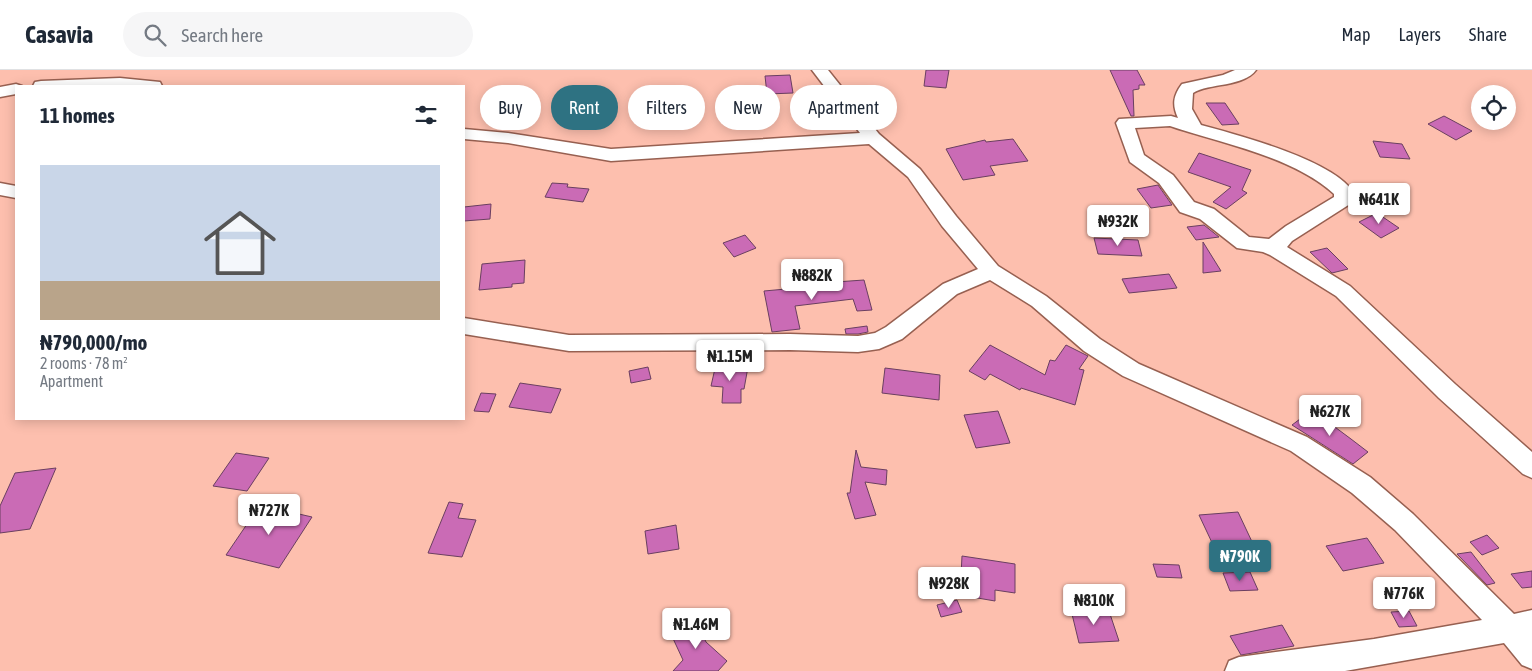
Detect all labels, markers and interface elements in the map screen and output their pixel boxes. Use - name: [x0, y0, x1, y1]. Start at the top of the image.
- search box: [123, 12, 473, 57]
- text: Casavia: [25, 21, 93, 48]
- icon: search: [141, 21, 169, 49]
- text: Search here: [181, 24, 263, 46]
- text: Map: [1341, 24, 1370, 45]
- text: Layers: [1398, 24, 1441, 45]
- text: Share: [1469, 24, 1507, 45]
- chip: Buy: [480, 85, 541, 130]
- chip: Rent: [551, 85, 618, 130]
- chip: Filters: [628, 85, 705, 130]
- chip: New: [715, 85, 780, 130]
- chip: Apartment: [790, 85, 897, 130]
- map controls: [1471, 85, 1516, 130]
- button: locate: [1471, 85, 1516, 130]
- icon: filters: [412, 101, 440, 129]
- text: 11 homes: [40, 103, 115, 127]
- pin: ₦641K: [1344, 182, 1414, 225]
- text: ₦641K: [1359, 190, 1399, 208]
- icon: home: [195, 198, 285, 288]
- pin: ₦932K: [1083, 204, 1153, 247]
- text: ₦932K: [1098, 212, 1138, 230]
- pin: ₦882K: [777, 258, 847, 301]
- text: ₦882K: [792, 266, 832, 284]
- text: ₦790,000/mo: [40, 330, 147, 354]
- pin: ₦1.15M: [689, 340, 771, 382]
- text: ₦1.15M: [707, 347, 753, 365]
- text: 2 rooms · 78 m²: [40, 354, 128, 372]
- text: Apartment: [40, 372, 103, 390]
- pin: ₦627K: [1295, 394, 1365, 437]
- text: ₦627K: [1310, 402, 1350, 420]
- pin: ₦727K: [234, 494, 304, 536]
- text: ₦727K: [249, 501, 289, 519]
- pin: ₦790K: [1205, 540, 1275, 582]
- text: ₦790K: [1220, 547, 1260, 565]
- pin: ₦928K: [914, 566, 984, 609]
- text: ₦928K: [929, 574, 969, 592]
- pin: ₦776K: [1369, 576, 1439, 619]
- pin: ₦810K: [1059, 584, 1129, 626]
- text: ₦776K: [1384, 584, 1424, 602]
- text: ₦810K: [1074, 591, 1114, 609]
- pin: ₦1.46M: [655, 608, 737, 650]
- text: ₦1.46M: [673, 615, 719, 633]

